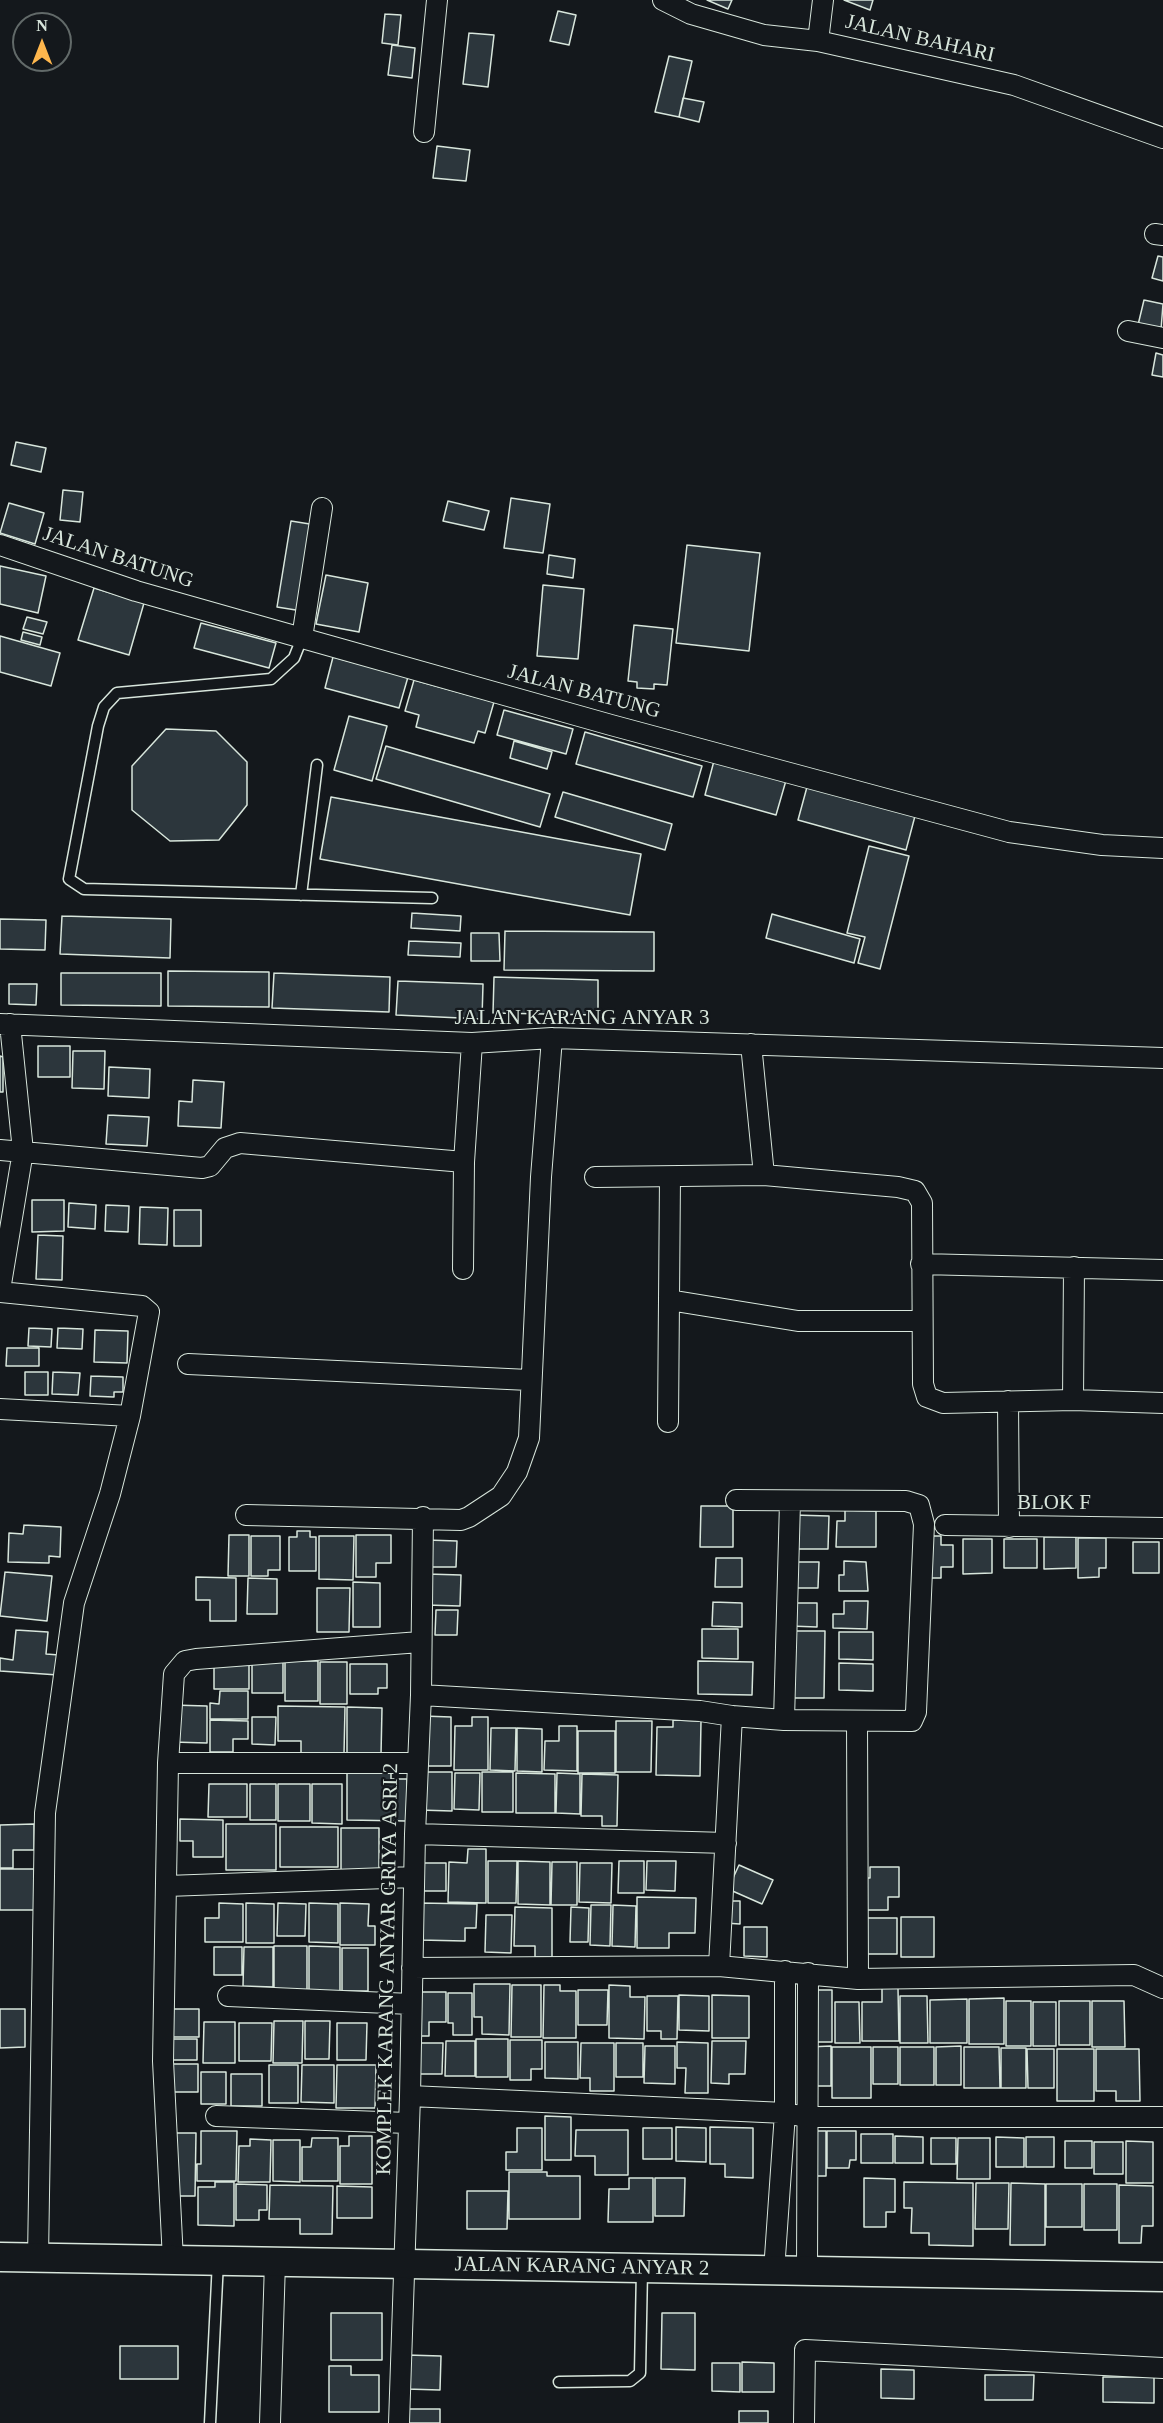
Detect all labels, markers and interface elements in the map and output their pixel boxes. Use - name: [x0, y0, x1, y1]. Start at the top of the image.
- street label: JALAN BAHARI: [843, 10, 997, 68]
- north arrow: [12, 12, 72, 72]
- text: N: [36, 17, 48, 34]
- street label: JALAN BATUNG: [39, 522, 197, 594]
- street label: JALAN BATUNG: [505, 660, 663, 724]
- street label: JALAN KARANG ANYAR 3: [455, 1005, 709, 1031]
- street label: BLOK F: [1017, 1490, 1091, 1516]
- street label: KOMPLEK KARANG ANYAR GRIYA ASRI 2: [372, 1763, 404, 2175]
- street label: JALAN KARANG ANYAR 2: [454, 2252, 710, 2282]

